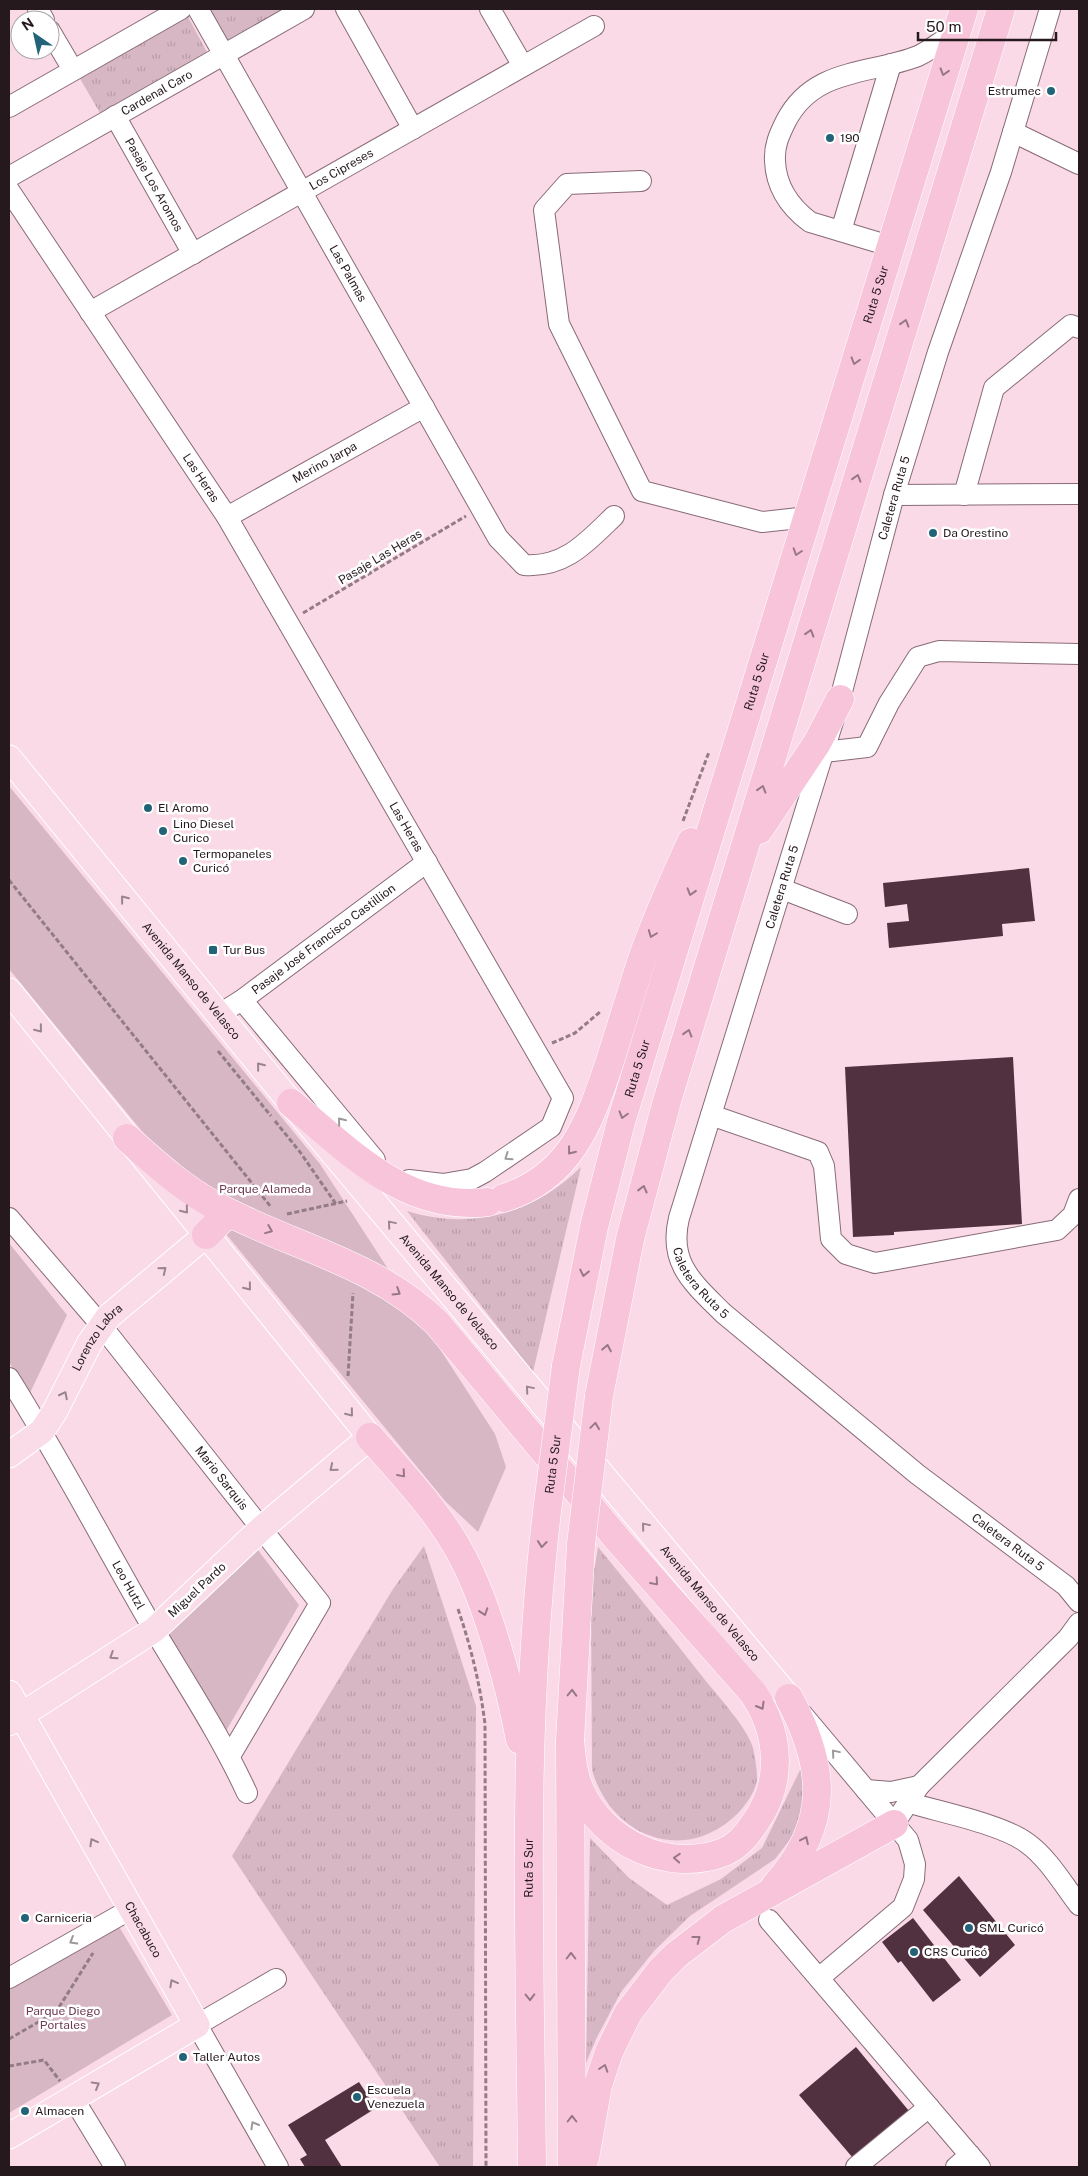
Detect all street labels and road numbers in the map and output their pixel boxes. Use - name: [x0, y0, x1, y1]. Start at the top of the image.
- street label: Cardenal Caro: [119, 67, 195, 119]
- street label: Pasaje Los Aromos: [122, 136, 186, 234]
- street label: Los Cipreses: [307, 146, 376, 193]
- street label: Las Palmas: [326, 243, 370, 304]
- street label: Ruta 5 Sur: [861, 264, 892, 325]
- street label: Merino Jarpa: [290, 439, 359, 486]
- street label: Las Heras: [180, 451, 222, 505]
- street label: Caletera Ruta 5: [875, 454, 913, 542]
- street label: Pasaje Las Heras: [336, 527, 424, 587]
- street label: Ruta 5 Sur: [741, 651, 772, 712]
- street label: Las Heras: [386, 799, 426, 854]
- street label: Caletera Ruta 5: [763, 843, 801, 931]
- street label: Pasaje José Francisco Castillion: [249, 881, 398, 997]
- street label: Avenida Manso de Velasco: [139, 920, 243, 1043]
- street label: Ruta 5 Sur: [622, 1038, 653, 1099]
- street label: Avenida Manso de Velasco: [397, 1231, 502, 1353]
- street label: Caletera Ruta 5: [670, 1246, 732, 1322]
- street label: Lorenzo Labra: [70, 1301, 125, 1373]
- street label: Ruta 5 Sur: [542, 1434, 564, 1495]
- street label: Mario Sarquis: [192, 1443, 251, 1513]
- street label: Caletera Ruta 5: [969, 1511, 1047, 1574]
- street label: Avenida Manso de Velasco: [657, 1542, 763, 1664]
- street label: Leo Hutzl: [109, 1558, 148, 1612]
- street label: Miguel Pardo: [165, 1560, 229, 1620]
- street label: Ruta 5 Sur: [522, 1838, 536, 1898]
- street label: Chacabuco: [122, 1899, 165, 1960]

